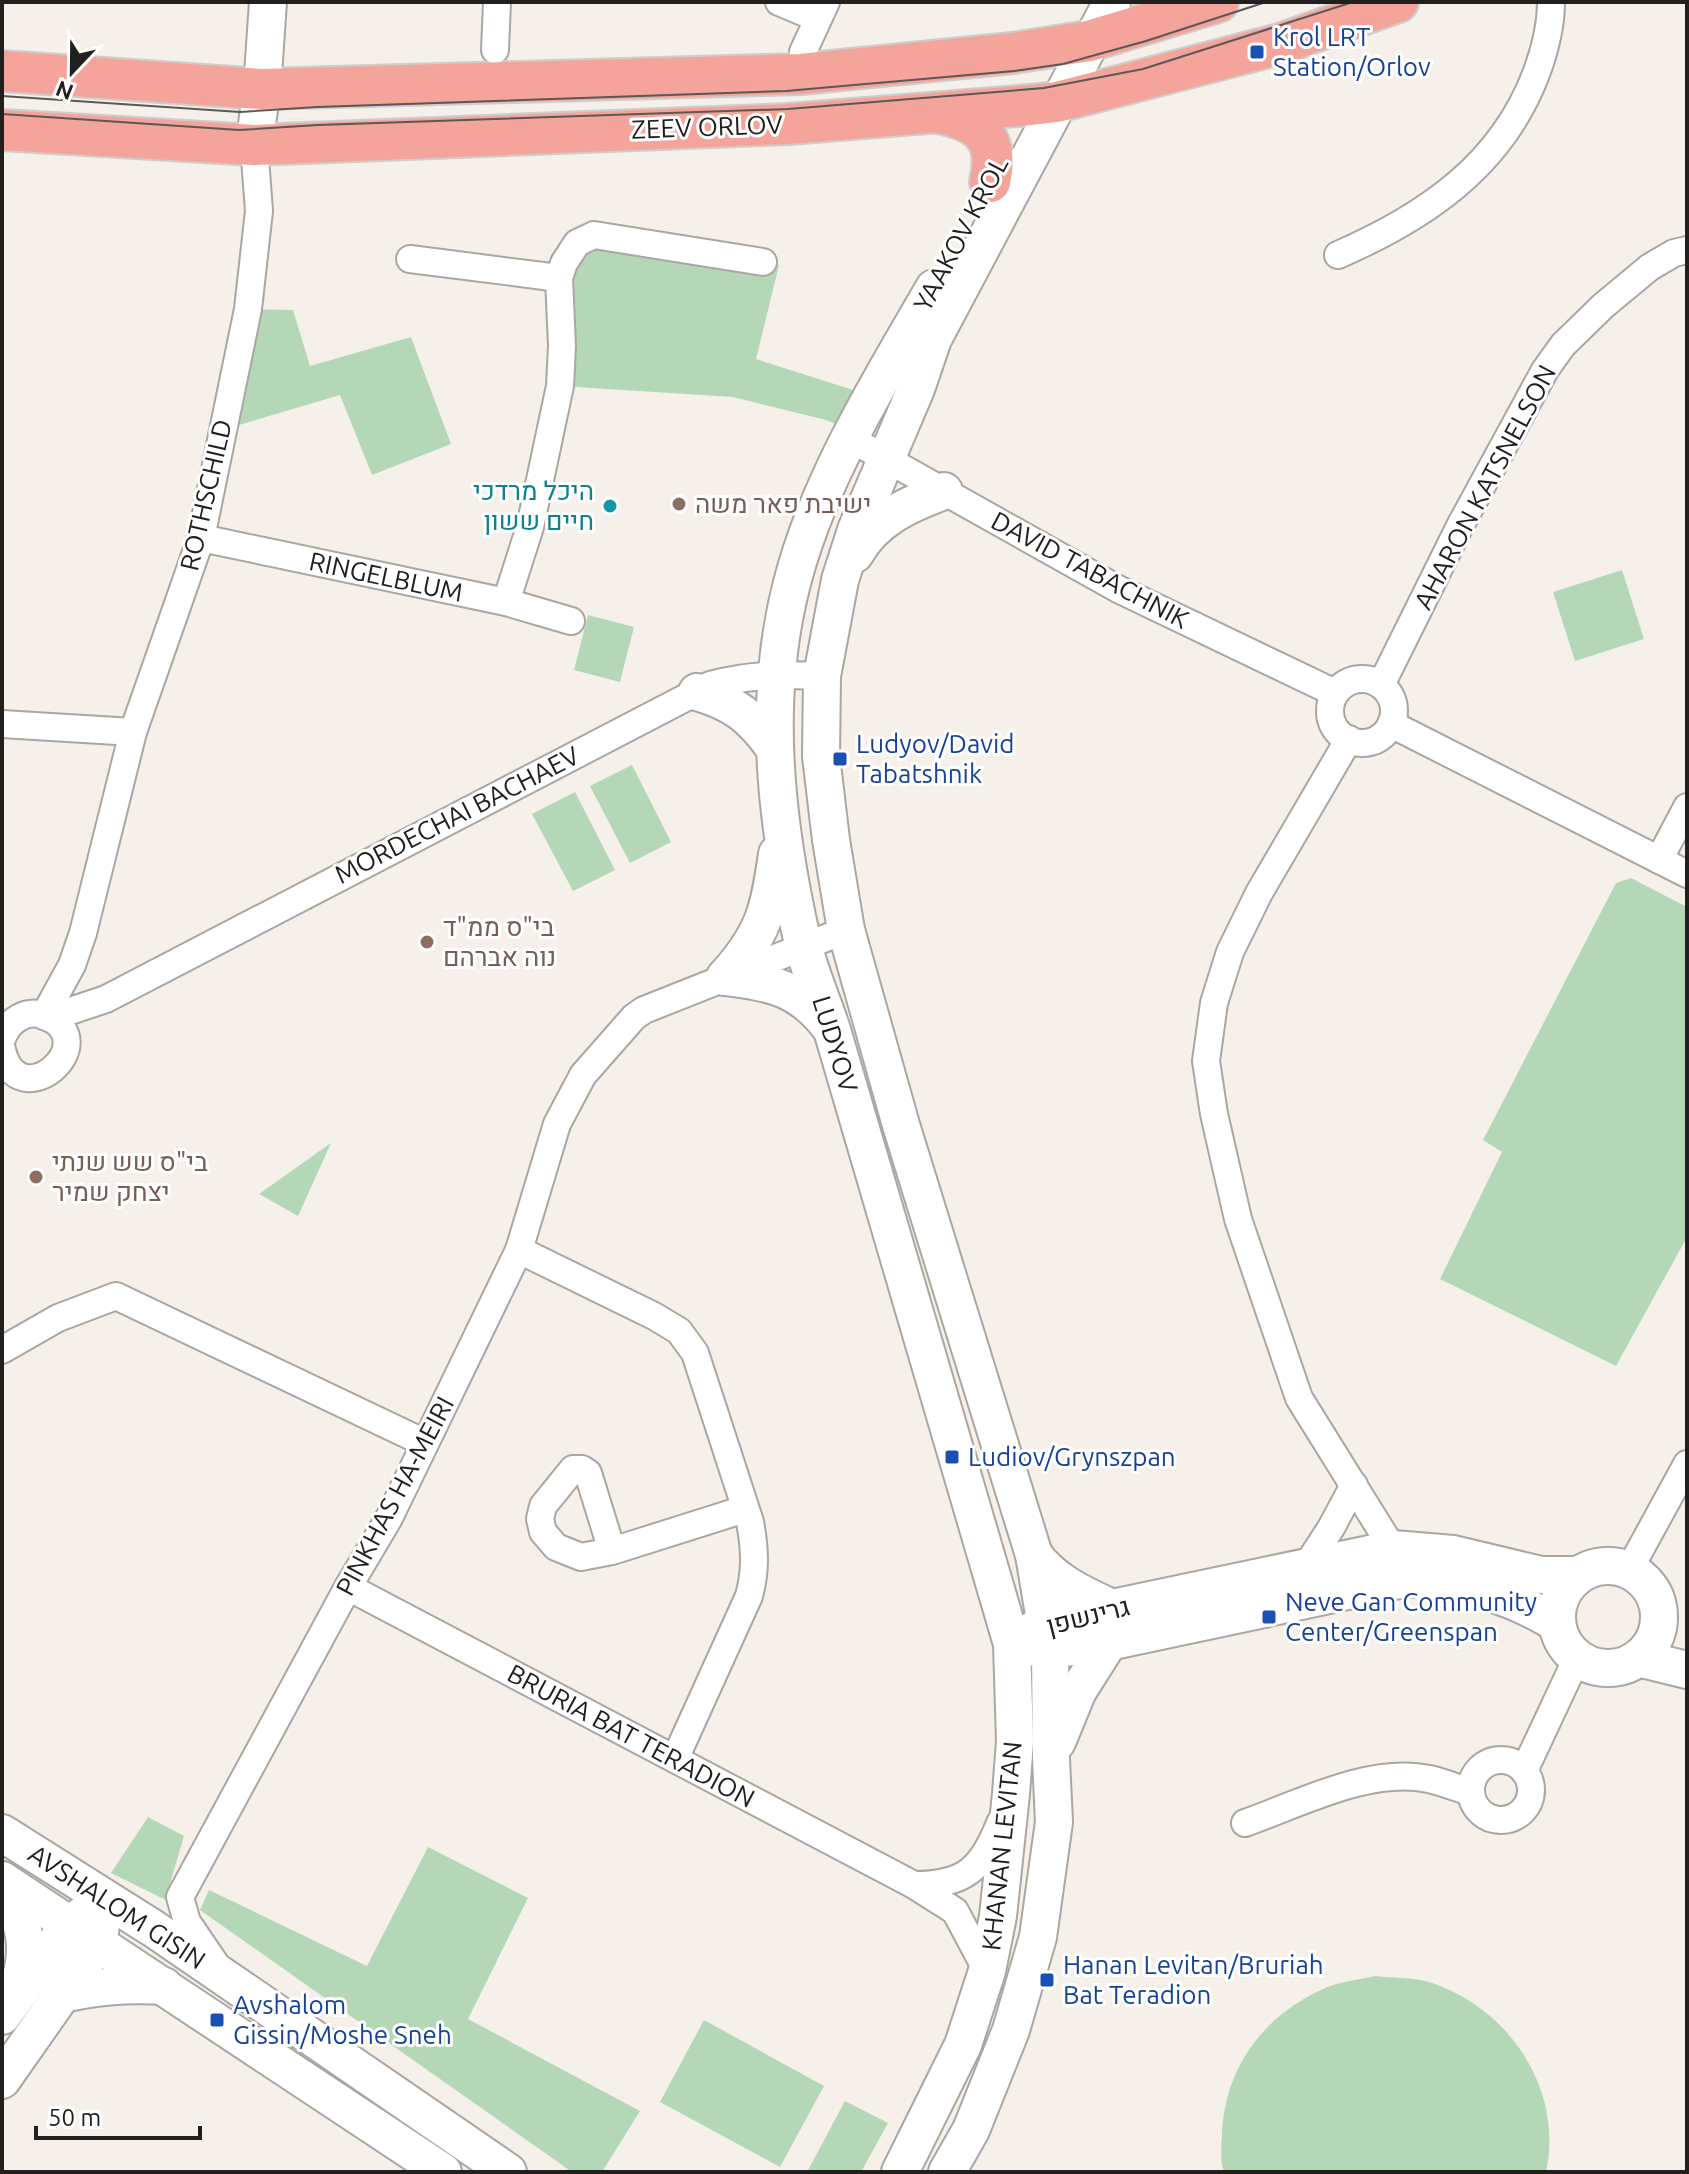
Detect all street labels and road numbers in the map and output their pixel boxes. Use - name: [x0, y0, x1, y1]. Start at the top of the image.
- street label: ZEEV ORLOV: [631, 109, 784, 144]
- street label: YAAKOV KROL: [908, 152, 1013, 316]
- street label: AHARON KATSNELSON: [1408, 360, 1561, 614]
- street label: ROTHSCHILD: [174, 416, 237, 573]
- street label: DAVID TABACHNIK: [987, 505, 1194, 634]
- street label: RINGELBLUM: [307, 546, 466, 607]
- street label: MORDECHAI BACHAEV: [330, 740, 584, 889]
- street label: LUDYOV: [807, 992, 864, 1096]
- street label: PINKHAS HA-MEIRI: [330, 1391, 459, 1600]
- street label: גרינשפן: [1043, 1591, 1132, 1640]
- street label: BRURIA BAT TERADION: [503, 1658, 760, 1813]
- street label: KHANAN LEVITAN: [976, 1740, 1027, 1952]
- street label: AVSHALOM GISIN: [24, 1839, 211, 1974]

